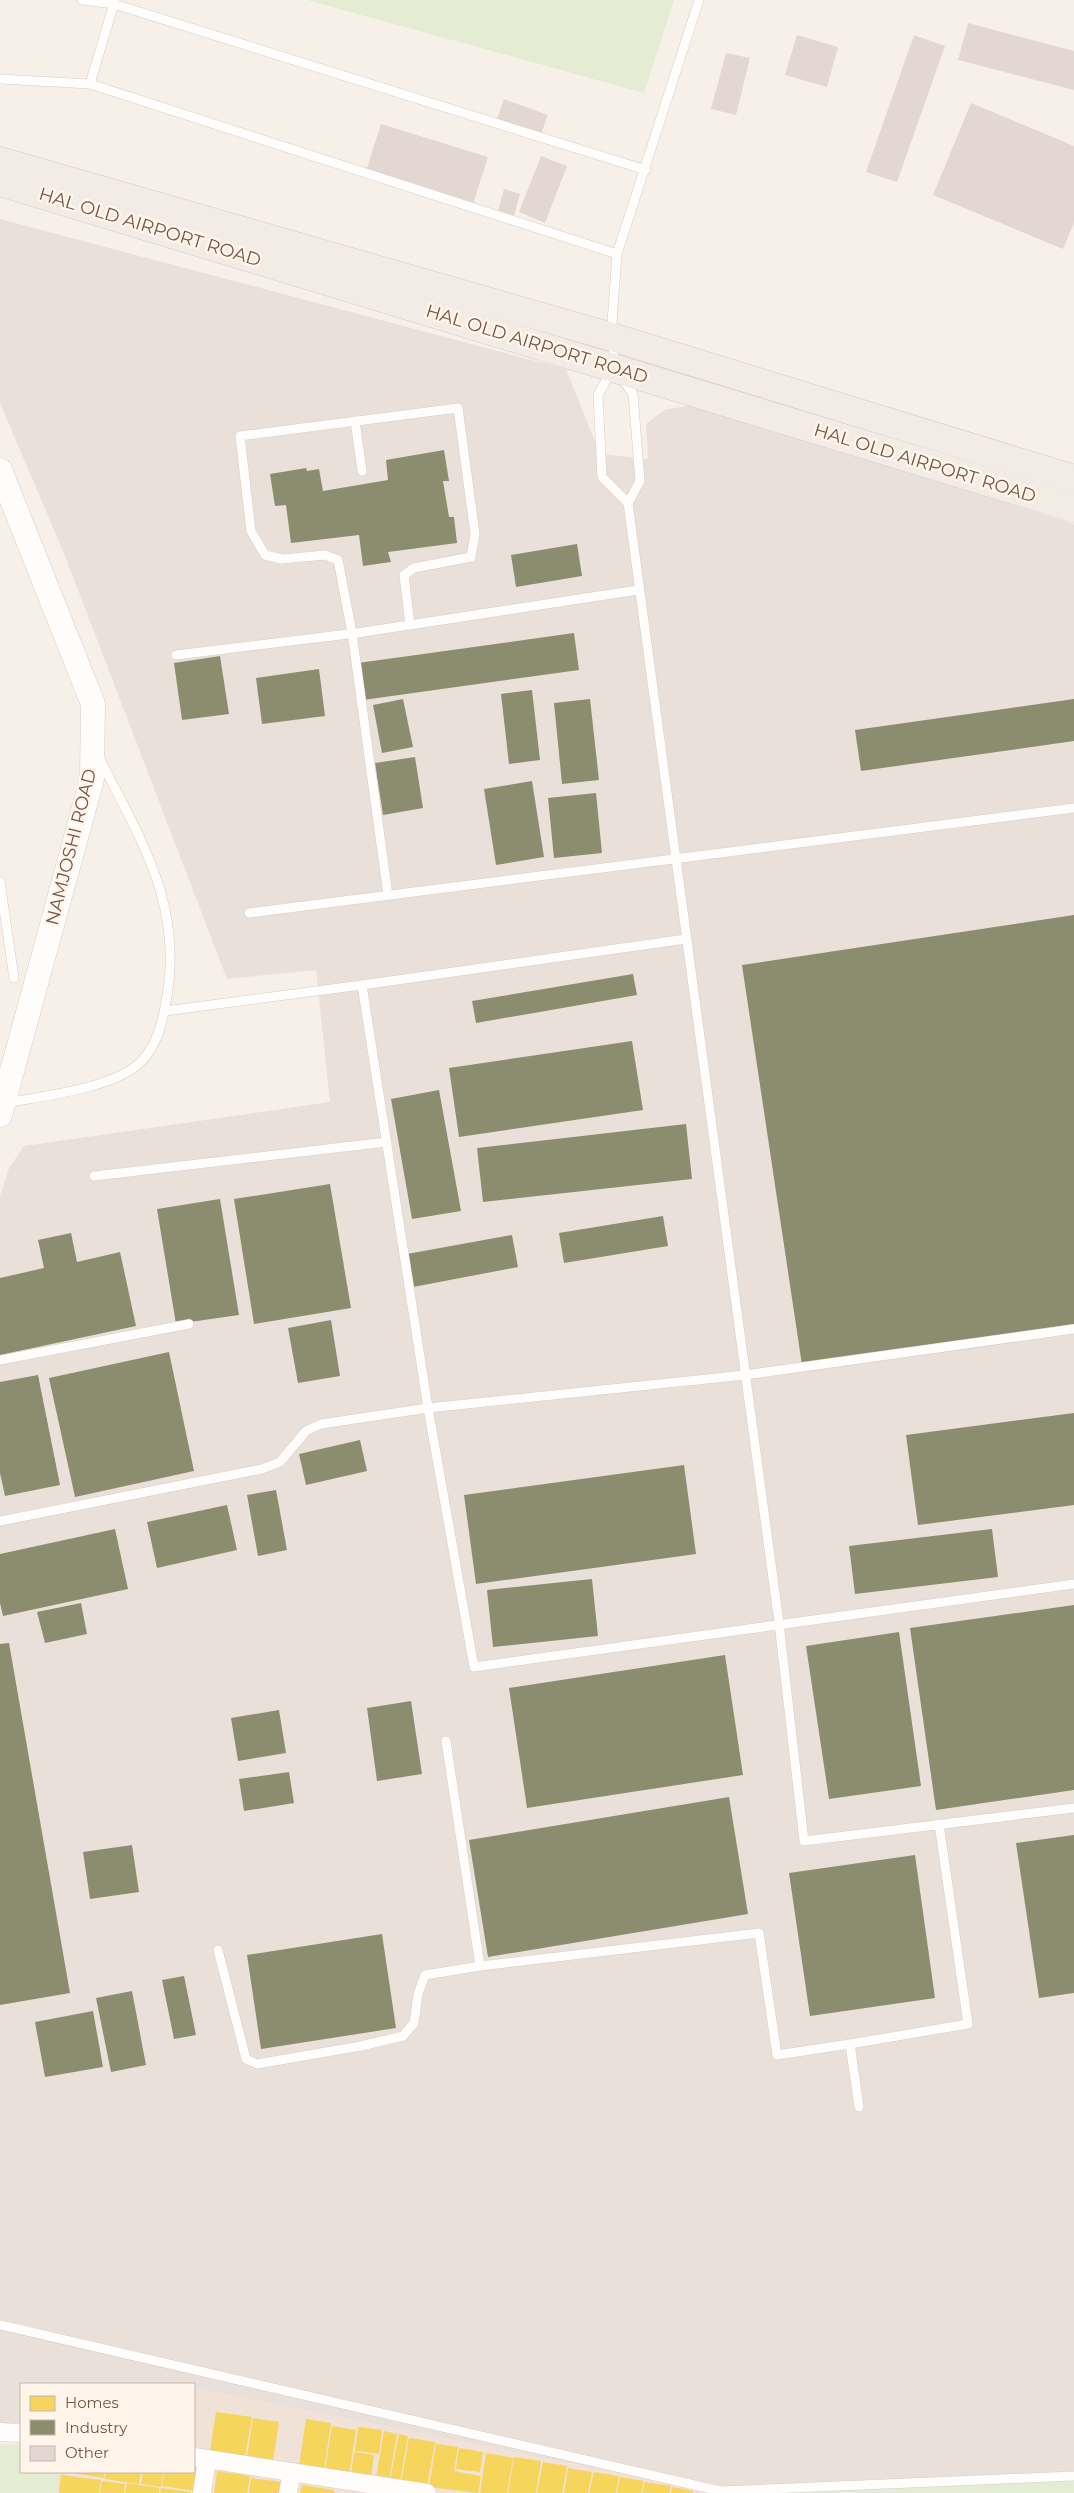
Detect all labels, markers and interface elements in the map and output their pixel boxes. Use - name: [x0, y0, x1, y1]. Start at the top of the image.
- street label: HAL OLD AIRPORT ROAD: [36, 183, 264, 271]
- street label: HAL OLD AIRPORT ROAD: [423, 300, 651, 388]
- street label: HAL OLD AIRPORT ROAD: [811, 419, 1039, 507]
- street label: NAMJOSHI ROAD: [41, 767, 101, 927]
- legend: [20, 2383, 195, 2473]
- text: Homes: [65, 2393, 119, 2412]
- text: Industry: [65, 2418, 128, 2437]
- text: Other: [65, 2443, 109, 2462]

